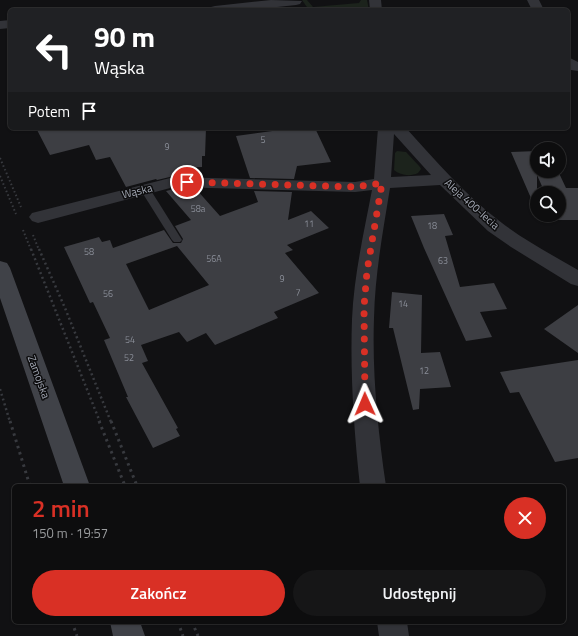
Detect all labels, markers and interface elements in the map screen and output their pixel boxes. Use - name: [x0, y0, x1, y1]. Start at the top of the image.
- text: 90 m: [94, 15, 155, 58]
- icon: left: [28, 24, 80, 76]
- text: Wąska: [94, 54, 145, 81]
- text: Potem: [28, 100, 70, 123]
- icon: arrive: [78, 100, 100, 122]
- house number: 5: [260, 133, 266, 146]
- house number: 9: [164, 140, 170, 153]
- map controls: [530, 142, 566, 222]
- button: sound: [530, 142, 566, 178]
- pin: [170, 165, 204, 199]
- icon: arrive: [176, 171, 198, 193]
- street label: Aleja 400-lecia: [441, 175, 503, 233]
- street label: Wąska: [120, 179, 154, 203]
- button: search: [530, 186, 566, 222]
- house number: 58a: [191, 202, 206, 215]
- house number: 11: [304, 217, 314, 230]
- house number: 18: [427, 219, 437, 232]
- house number: 58: [84, 245, 94, 258]
- house number: 56A: [206, 252, 222, 265]
- house number: 63: [438, 254, 448, 267]
- house number: 9: [279, 272, 285, 285]
- house number: 7: [295, 286, 301, 299]
- house number: 56: [103, 287, 113, 300]
- house number: 14: [398, 297, 408, 310]
- house number: 54: [125, 333, 135, 346]
- house number: 52: [124, 351, 134, 364]
- street label: Zamojska: [24, 353, 54, 401]
- house number: 12: [419, 364, 429, 377]
- position arrow: [344, 383, 386, 425]
- text: 2 min: [32, 490, 90, 526]
- button: close: [504, 497, 546, 539]
- text: 150 m · 19:57: [32, 523, 108, 543]
- button: Zakończ: [32, 570, 285, 616]
- button: Udostępnij: [293, 570, 546, 616]

